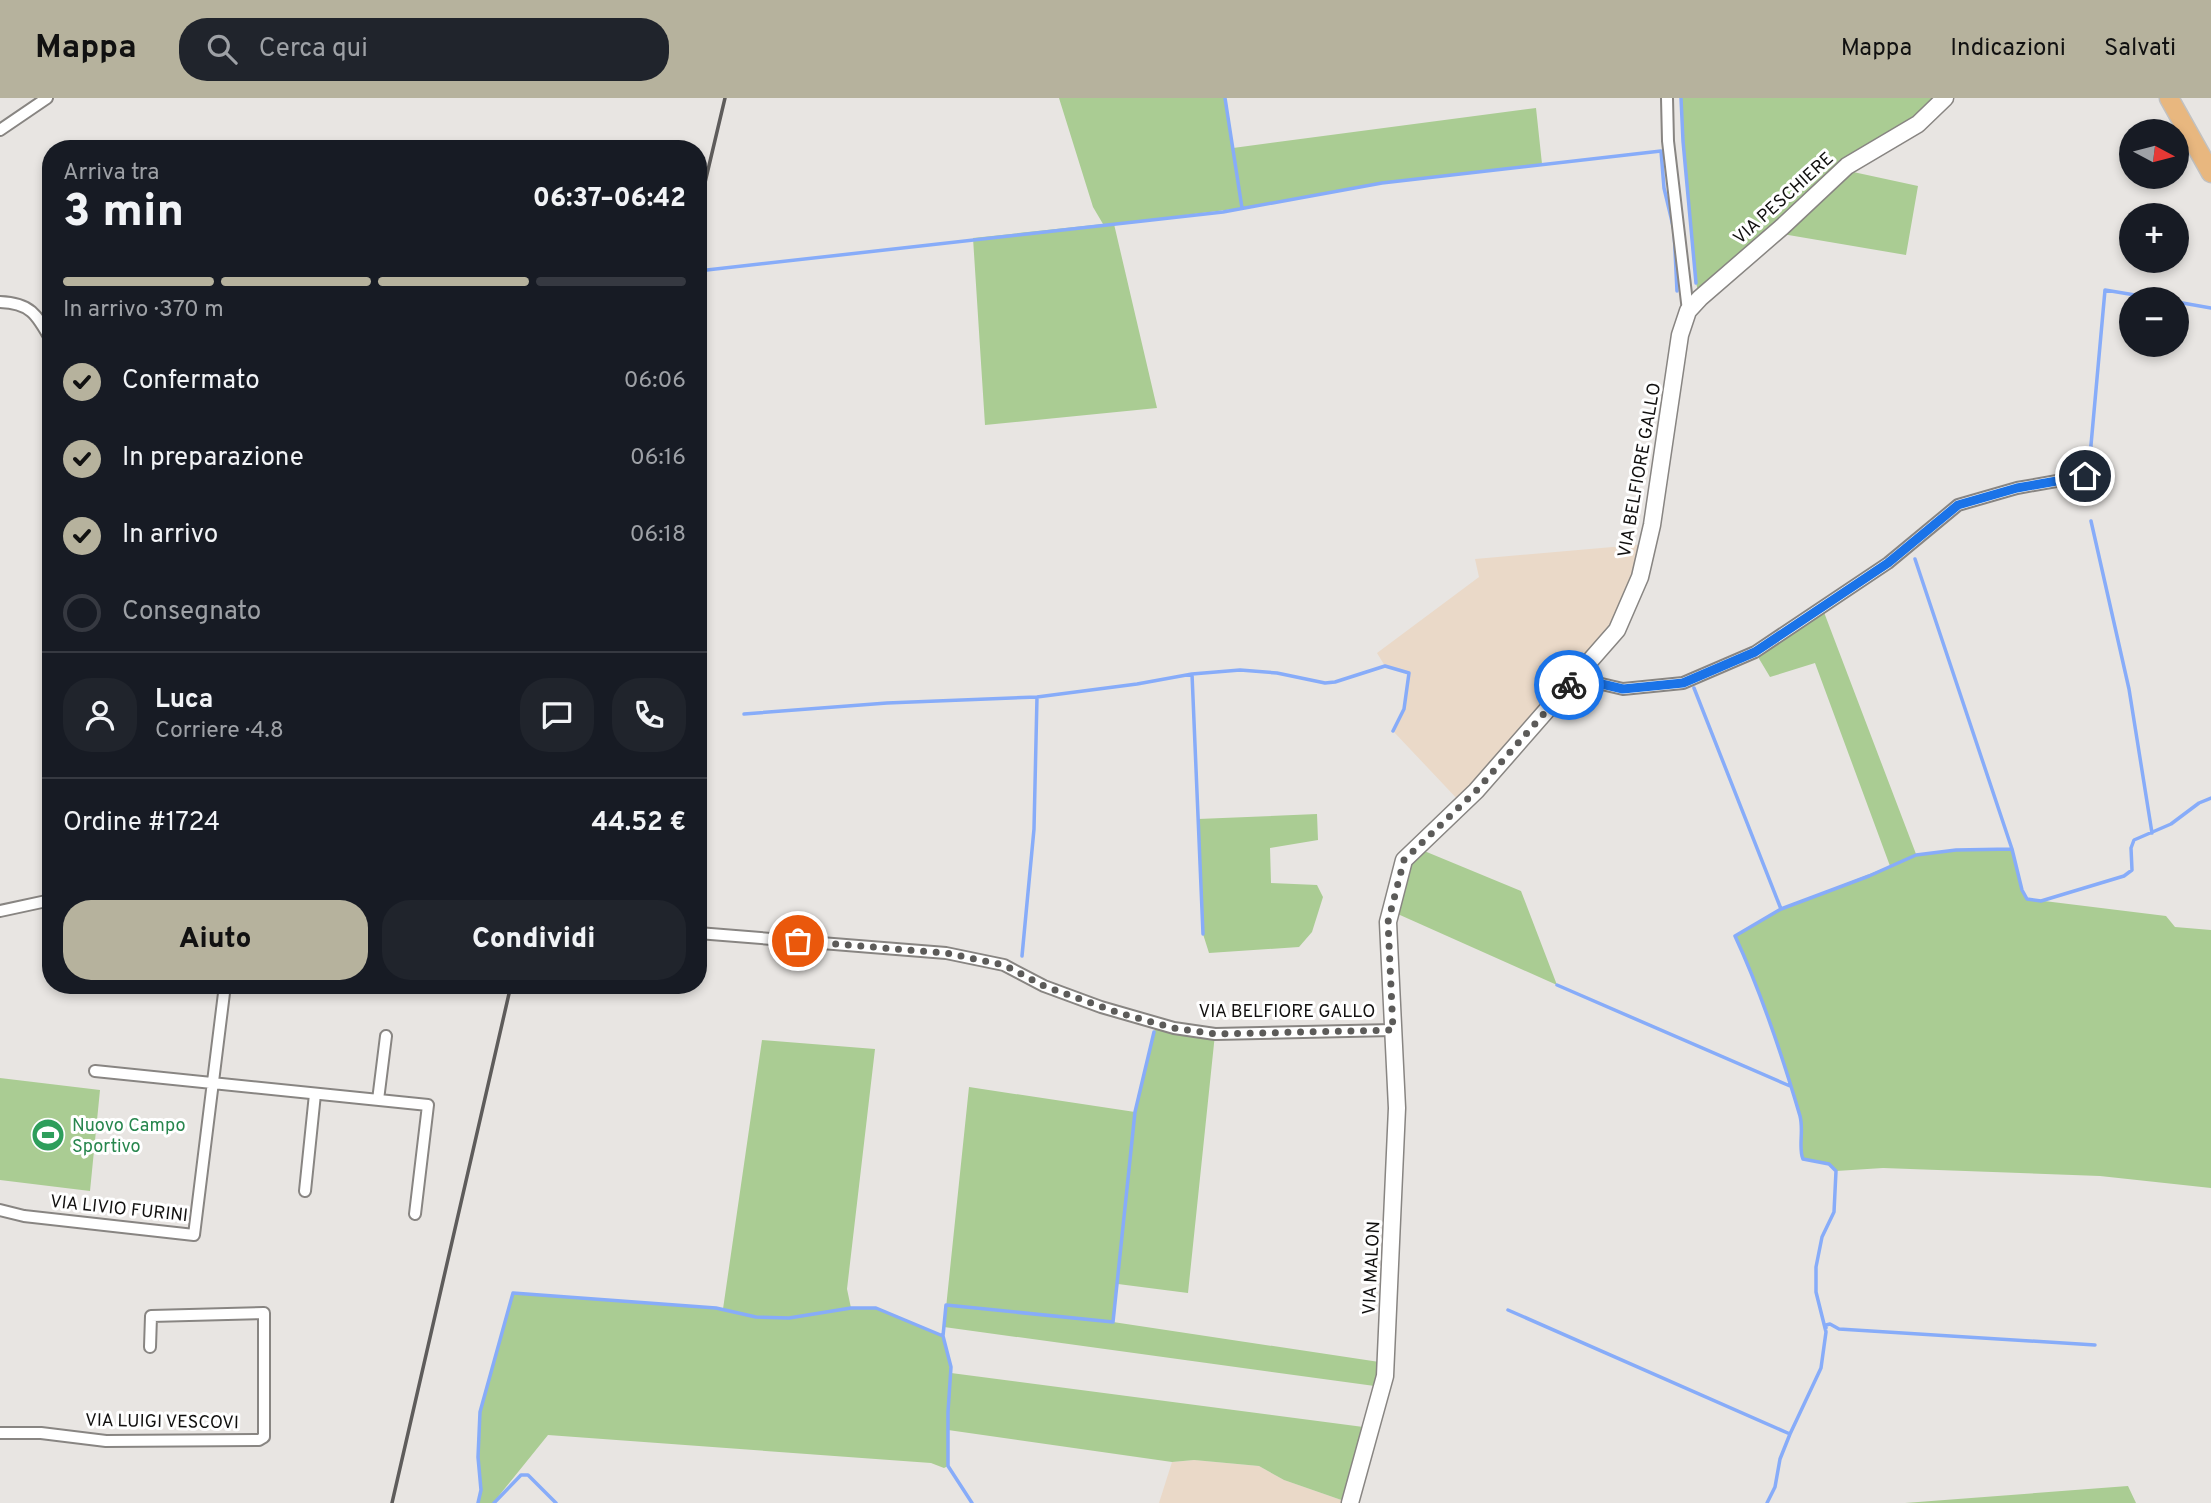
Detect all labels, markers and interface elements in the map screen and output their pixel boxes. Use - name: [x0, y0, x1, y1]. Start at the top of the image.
- search box: [179, 18, 669, 81]
- text: Mappa: [35, 28, 137, 70]
- icon: search: [203, 30, 241, 68]
- text: Cerca qui: [259, 33, 368, 66]
- text: Mappa: [1841, 34, 1912, 64]
- text: Indicazioni: [1950, 34, 2066, 64]
- text: Salvati: [2104, 34, 2176, 64]
- north arrow: [2119, 119, 2189, 189]
- map controls: [2119, 119, 2189, 357]
- street label: VIA PESCHIERE: [1729, 148, 1839, 250]
- text: Arriva tra: [63, 159, 159, 188]
- text: 06:37–06:42: [533, 183, 686, 216]
- text: 3 min: [63, 184, 184, 243]
- button: +: [2119, 203, 2189, 273]
- button: −: [2119, 287, 2189, 357]
- text: In arrivo · 370 m: [63, 296, 224, 325]
- icon: check: [63, 363, 101, 401]
- text: Confermato: [122, 365, 260, 398]
- text: 06:06: [624, 367, 686, 396]
- street label: VIA BELFIORE GALLO: [1614, 381, 1667, 559]
- icon: check: [63, 440, 101, 478]
- text: In preparazione: [122, 442, 304, 475]
- text: 06:16: [630, 444, 686, 473]
- pin: [2055, 446, 2115, 506]
- icon: home: [2066, 457, 2104, 495]
- icon: check: [63, 517, 101, 555]
- text: In arrivo: [122, 519, 218, 552]
- text: 06:18: [630, 521, 686, 550]
- text: Consegnato: [122, 596, 261, 629]
- courier: [1534, 650, 1604, 720]
- icon: bike: [1550, 666, 1588, 704]
- button: person: [63, 678, 137, 752]
- button: chat: [520, 678, 594, 752]
- button: phone: [612, 678, 686, 752]
- text: Luca: [155, 684, 213, 717]
- text: Corriere · 4.8: [155, 717, 284, 746]
- text: Ordine #1724: [63, 807, 220, 840]
- text: 44.52 €: [592, 807, 686, 840]
- button: Aiuto: [63, 900, 368, 980]
- button: Condividi: [382, 900, 686, 980]
- pin: [768, 911, 828, 971]
- icon: bag: [779, 922, 817, 960]
- street label: VIA BELFIORE GALLO: [1199, 1001, 1375, 1024]
- place label: Nuovo Campo Sportivo: [72, 1115, 185, 1159]
- sports icon: Nuovo Campo Sportivo: [29, 1116, 67, 1154]
- street label: VIA LIVIO FURINI: [49, 1191, 189, 1228]
- street label: VIA MALON: [1359, 1221, 1386, 1316]
- street label: VIA LUIGI VESCOVI: [85, 1410, 239, 1435]

